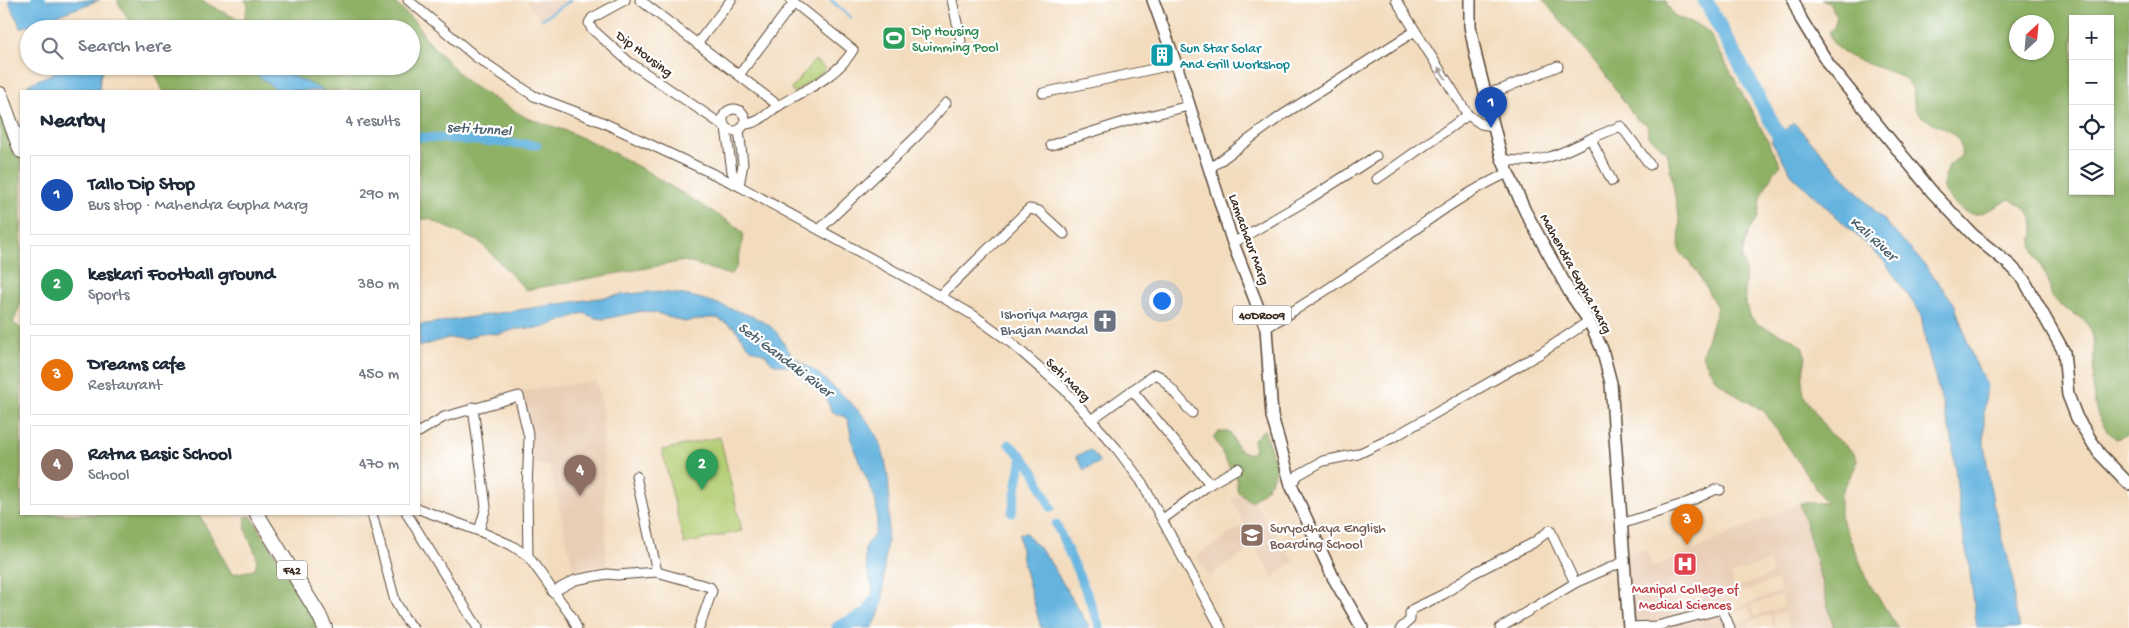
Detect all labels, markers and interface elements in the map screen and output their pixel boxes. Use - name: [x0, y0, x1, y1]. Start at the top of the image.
- north arrow: [2009, 15, 2054, 60]
- map controls: [2069, 15, 2114, 195]
- button: +: [2069, 15, 2114, 60]
- search box: [20, 20, 420, 75]
- place label: Dip Housing Swimming Pool: [911, 24, 999, 57]
- sports icon: Dip Housing Swimming Pool: [881, 25, 907, 51]
- street label: Dip Housing: [611, 27, 675, 82]
- icon: search: [38, 34, 66, 62]
- text: Search here: [78, 36, 172, 59]
- place label: Sun Star Solar And Grill Workshop: [1180, 41, 1290, 74]
- building icon: Sun Star Solar And Grill Workshop: [1149, 42, 1175, 68]
- button: −: [2069, 60, 2114, 105]
- one-way arrow: [1437, 67, 1447, 80]
- pin: 1: [1475, 87, 1507, 128]
- button: locate: [2069, 105, 2114, 150]
- text: Nearby: [40, 110, 105, 135]
- text: 4 results: [345, 113, 400, 132]
- water label: seti tunnel: [446, 119, 513, 141]
- button: layers: [2069, 150, 2114, 195]
- text: Tallo Dip Stop: [88, 174, 195, 197]
- text: 1: [54, 186, 60, 205]
- text: 290 m: [359, 186, 399, 205]
- street label: Lamachaur Marg: [1223, 192, 1272, 288]
- text: Bus stop · Mahendra Gupha Marg: [88, 197, 308, 216]
- street label: Mahendra Gupha Marg: [1535, 211, 1615, 337]
- water label: Kali River: [1845, 214, 1902, 267]
- text: keskari Football ground: [88, 264, 275, 287]
- text: 2: [53, 276, 61, 295]
- text: 380 m: [358, 276, 399, 295]
- text: Sports: [88, 287, 130, 306]
- your location: [1149, 288, 1175, 314]
- road number: 40DR009: [1233, 306, 1291, 324]
- place label: Ishoriya Marga Bhajan Mandal: [1000, 307, 1089, 340]
- church icon: Ishoriya Marga Bhajan Mandal: [1092, 308, 1118, 334]
- water label: Seti Gandaki River: [734, 319, 838, 404]
- text: Dreams cafe: [88, 354, 185, 377]
- street label: Seti Marg: [1041, 355, 1093, 406]
- text: 3: [53, 366, 61, 385]
- text: 450 m: [359, 366, 399, 385]
- text: Restaurant: [88, 377, 162, 396]
- text: Ratna Basic School: [88, 444, 232, 467]
- pin: 2: [686, 449, 718, 490]
- pin: 4: [564, 455, 596, 496]
- text: 4: [53, 456, 61, 475]
- text: 470 m: [359, 456, 399, 475]
- text: School: [88, 467, 130, 486]
- pin: 3: [1671, 504, 1703, 545]
- place label: Suryodhaya English Boarding School: [1269, 521, 1386, 554]
- school or university icon: Suryodhaya English Boarding School: [1239, 522, 1265, 548]
- hospital icon: Manipal College of Medical Sciences: [1672, 551, 1698, 577]
- road number: F42: [277, 560, 307, 580]
- place label: Manipal College of Medical Sciences: [1632, 582, 1740, 615]

